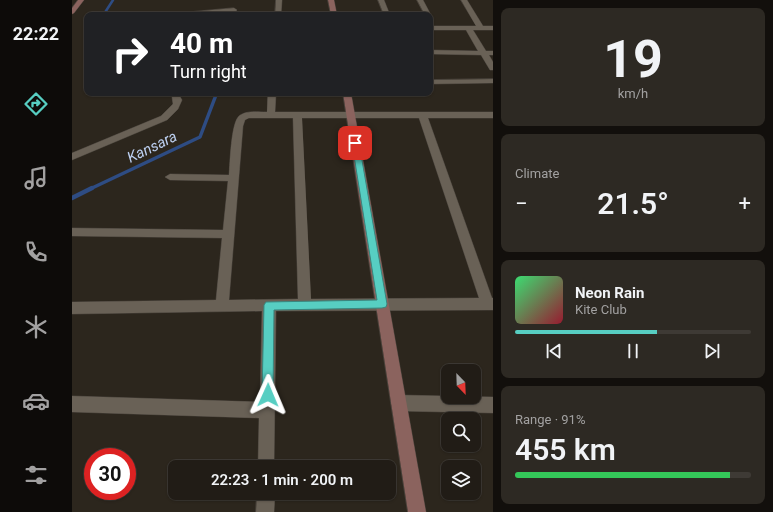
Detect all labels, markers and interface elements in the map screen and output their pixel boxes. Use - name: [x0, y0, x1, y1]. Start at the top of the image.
- text: 22:22: [13, 23, 59, 44]
- text: 40 m: [170, 27, 233, 60]
- icon: right: [104, 28, 156, 80]
- text: 19: [603, 29, 663, 90]
- text: Turn right: [170, 61, 247, 82]
- text: km/h: [618, 86, 648, 101]
- icon: directions: [22, 90, 50, 118]
- pin: [338, 126, 372, 160]
- water label: Kansara: [124, 127, 180, 167]
- icon: arrive: [344, 132, 366, 154]
- icon: music: [22, 164, 50, 192]
- text: Climate: [515, 166, 559, 181]
- text: 21.5°: [597, 186, 669, 221]
- text: −: [515, 191, 528, 216]
- text: +: [739, 191, 751, 216]
- icon: phone: [22, 238, 50, 266]
- text: Neon Rain: [575, 284, 644, 302]
- text: Kite Club: [575, 302, 627, 317]
- icon: climate: [22, 313, 50, 341]
- icon: previous: [543, 340, 565, 362]
- icon: pause: [622, 340, 644, 362]
- icon: next: [701, 340, 723, 362]
- north arrow: [441, 364, 481, 404]
- map controls: [441, 364, 481, 500]
- position arrow: [247, 374, 289, 416]
- icon: car: [22, 387, 50, 415]
- button: search: [441, 412, 481, 452]
- text: Range · 91%: [515, 412, 585, 427]
- text: 455 km: [515, 432, 616, 467]
- speed limit sign: 30: [84, 448, 136, 500]
- button: layers: [441, 460, 481, 500]
- icon: filters: [22, 461, 50, 489]
- text: 22:23 · 1 min · 200 m: [211, 471, 353, 489]

